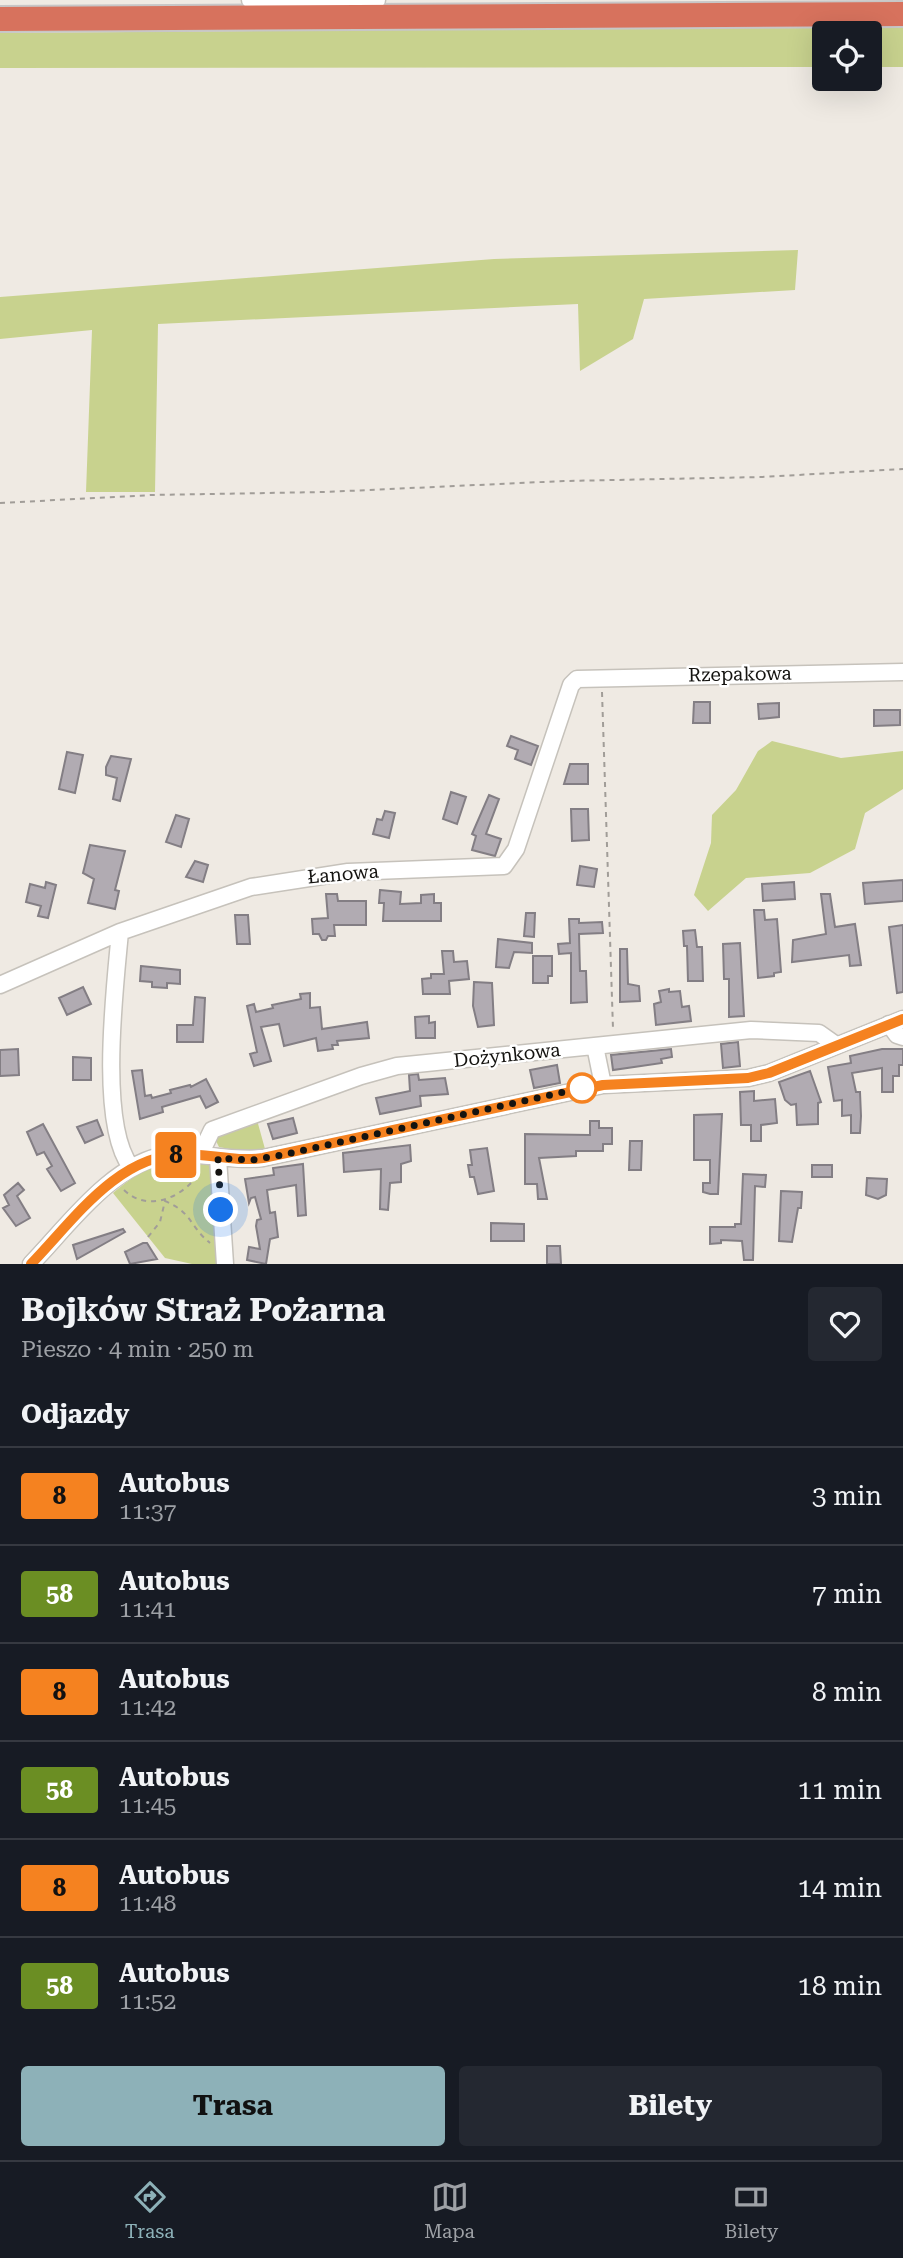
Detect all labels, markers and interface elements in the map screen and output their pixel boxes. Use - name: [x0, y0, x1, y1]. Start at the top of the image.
- map controls: [812, 21, 882, 91]
- button: locate: [812, 21, 882, 91]
- street label: Rzepakowa: [688, 662, 793, 686]
- street label: Łanowa: [306, 859, 380, 889]
- street label: Dożynkowa: [452, 1038, 562, 1072]
- unlabelled marker: [567, 1073, 597, 1103]
- line badge: 8: [153, 1132, 199, 1178]
- text: 8: [169, 1141, 183, 1169]
- your location: [203, 1192, 238, 1227]
- button: heart: [808, 1287, 882, 1361]
- text: Bojków Straż Pożarna: [21, 1290, 385, 1329]
- text: Pieszo · 4 min · 250 m: [21, 1336, 254, 1363]
- text: Odjazdy: [21, 1399, 129, 1429]
- text: Autobus: [119, 1468, 230, 1498]
- text: 3 min: [812, 1481, 882, 1511]
- text: 8: [53, 1482, 66, 1510]
- text: 11:37: [119, 1498, 176, 1525]
- text: Autobus: [119, 1566, 230, 1596]
- text: 7 min: [812, 1579, 882, 1609]
- text: 58: [46, 1580, 73, 1608]
- text: 11:41: [119, 1596, 176, 1623]
- text: Autobus: [119, 1664, 230, 1694]
- text: 8 min: [812, 1677, 882, 1707]
- text: 8: [53, 1678, 66, 1706]
- text: 11:42: [119, 1694, 176, 1721]
- text: Autobus: [119, 1762, 230, 1792]
- text: 11 min: [798, 1775, 882, 1805]
- text: 58: [46, 1776, 73, 1804]
- text: 11:45: [119, 1792, 176, 1819]
- text: Autobus: [119, 1860, 230, 1890]
- text: 14 min: [798, 1873, 882, 1903]
- text: 8: [53, 1874, 66, 1902]
- text: 11:48: [119, 1890, 176, 1917]
- text: Autobus: [119, 1958, 230, 1988]
- text: 18 min: [798, 1971, 882, 2001]
- text: 58: [46, 1972, 73, 2000]
- text: 11:52: [119, 1988, 176, 2015]
- button: Trasa: [21, 2066, 445, 2146]
- button: Bilety: [459, 2066, 882, 2146]
- tab: Trasa: [125, 2178, 175, 2243]
- tab: Mapa: [424, 2178, 475, 2243]
- tab: Bilety: [725, 2178, 778, 2243]

